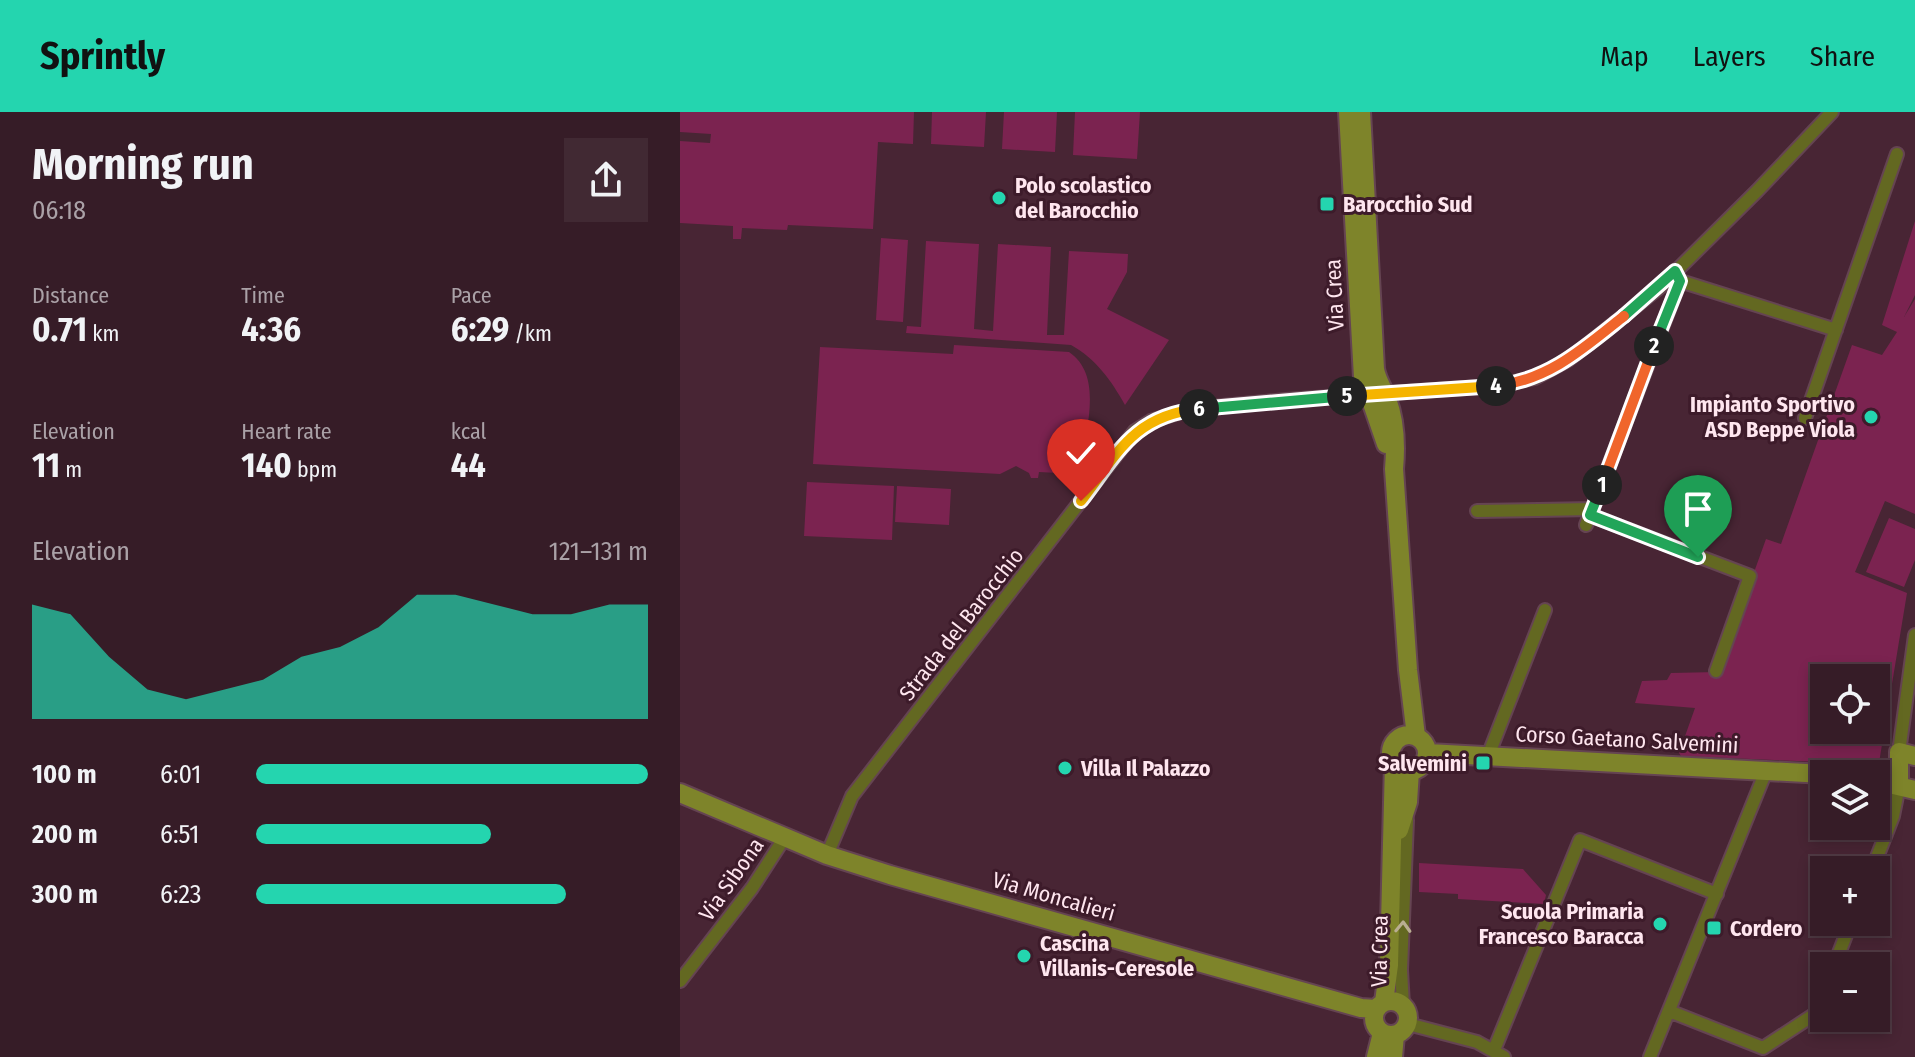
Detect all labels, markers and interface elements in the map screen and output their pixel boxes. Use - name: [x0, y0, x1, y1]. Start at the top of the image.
- text: Sprintly: [40, 33, 165, 79]
- text: Map: [1600, 40, 1649, 73]
- text: Layers: [1693, 40, 1766, 73]
- text: Share: [1810, 40, 1875, 73]
- text: Morning run: [32, 138, 254, 191]
- button: share: [564, 138, 648, 222]
- place label: Polo scolastico del Barocchio: [1015, 172, 1152, 224]
- marker: Polo scolastico del Barocchio: [990, 189, 1008, 207]
- place label: Barocchio Sud: [1343, 191, 1473, 218]
- text: 06:18: [32, 195, 86, 226]
- marker: Barocchio Sud: [1318, 195, 1336, 213]
- street label: Via Crea: [1319, 258, 1350, 332]
- text: Distance: [32, 282, 109, 309]
- text: Time: [241, 282, 285, 309]
- text: Pace: [451, 282, 492, 309]
- text: 0.71: [32, 309, 87, 350]
- text: 4:36: [241, 309, 301, 350]
- text: 6:29: [451, 309, 509, 350]
- text: km: [87, 320, 119, 347]
- text: /km: [509, 320, 552, 347]
- pin: 2: [1634, 326, 1674, 366]
- text: 2: [1649, 332, 1659, 359]
- pin: 4: [1476, 366, 1516, 406]
- text: 4: [1490, 372, 1502, 399]
- pin: 5: [1327, 376, 1367, 416]
- text: 5: [1342, 382, 1352, 409]
- pin: 6: [1179, 389, 1219, 429]
- place label: Impianto Sportivo ASD Beppe Viola: [1690, 391, 1855, 443]
- text: 6: [1193, 395, 1205, 422]
- marker: Impianto Sportivo ASD Beppe Viola: [1862, 408, 1880, 426]
- text: Elevation: [32, 418, 115, 445]
- text: Heart rate: [241, 418, 332, 445]
- text: kcal: [451, 418, 486, 445]
- pin: [1047, 419, 1115, 501]
- icon: check: [1059, 431, 1103, 475]
- text: 11: [32, 445, 60, 486]
- text: 140: [241, 445, 292, 486]
- text: 44: [451, 445, 486, 486]
- text: m: [60, 456, 82, 483]
- text: bpm: [292, 456, 337, 483]
- pin: 1: [1582, 465, 1622, 505]
- text: 1: [1597, 471, 1607, 498]
- pin: [1664, 475, 1732, 557]
- icon: arrive: [1676, 487, 1720, 531]
- text: Elevation: [32, 536, 130, 567]
- text: 121–131 m: [549, 536, 648, 567]
- street label: Strada del Barocchio: [894, 543, 1029, 706]
- map controls: [1810, 664, 1890, 1032]
- button: locate: [1810, 664, 1890, 744]
- street label: Corso Gaetano Salvemini: [1515, 720, 1739, 759]
- place label: Salvemini: [1378, 750, 1467, 777]
- marker: Salvemini: [1474, 754, 1492, 772]
- place label: Villa Il Palazzo: [1080, 755, 1211, 782]
- text: 100 m: [32, 759, 97, 790]
- text: 6:01: [160, 759, 201, 790]
- marker: Villa Il Palazzo: [1056, 759, 1074, 777]
- button: layers: [1810, 760, 1890, 840]
- text: 200 m: [32, 819, 98, 850]
- text: 6:51: [160, 819, 199, 850]
- street label: Via Sibona: [693, 833, 770, 926]
- button: +: [1810, 856, 1890, 936]
- street label: Via Moncalieri: [989, 866, 1118, 927]
- text: 300 m: [32, 879, 98, 910]
- text: 6:23: [160, 879, 202, 910]
- place label: Scuola Primaria Francesco Baracca: [1479, 898, 1644, 950]
- street label: Via Crea: [1365, 915, 1394, 987]
- marker: Scuola Primaria Francesco Baracca: [1651, 915, 1669, 933]
- place label: Cordero: [1730, 915, 1803, 942]
- marker: Cordero: [1705, 919, 1723, 937]
- one-way arrow: [1394, 920, 1411, 933]
- place label: Cascina Villanis-Ceresole: [1039, 930, 1194, 982]
- marker: Cascina Villanis-Ceresole: [1015, 947, 1033, 965]
- button: −: [1810, 952, 1890, 1032]

